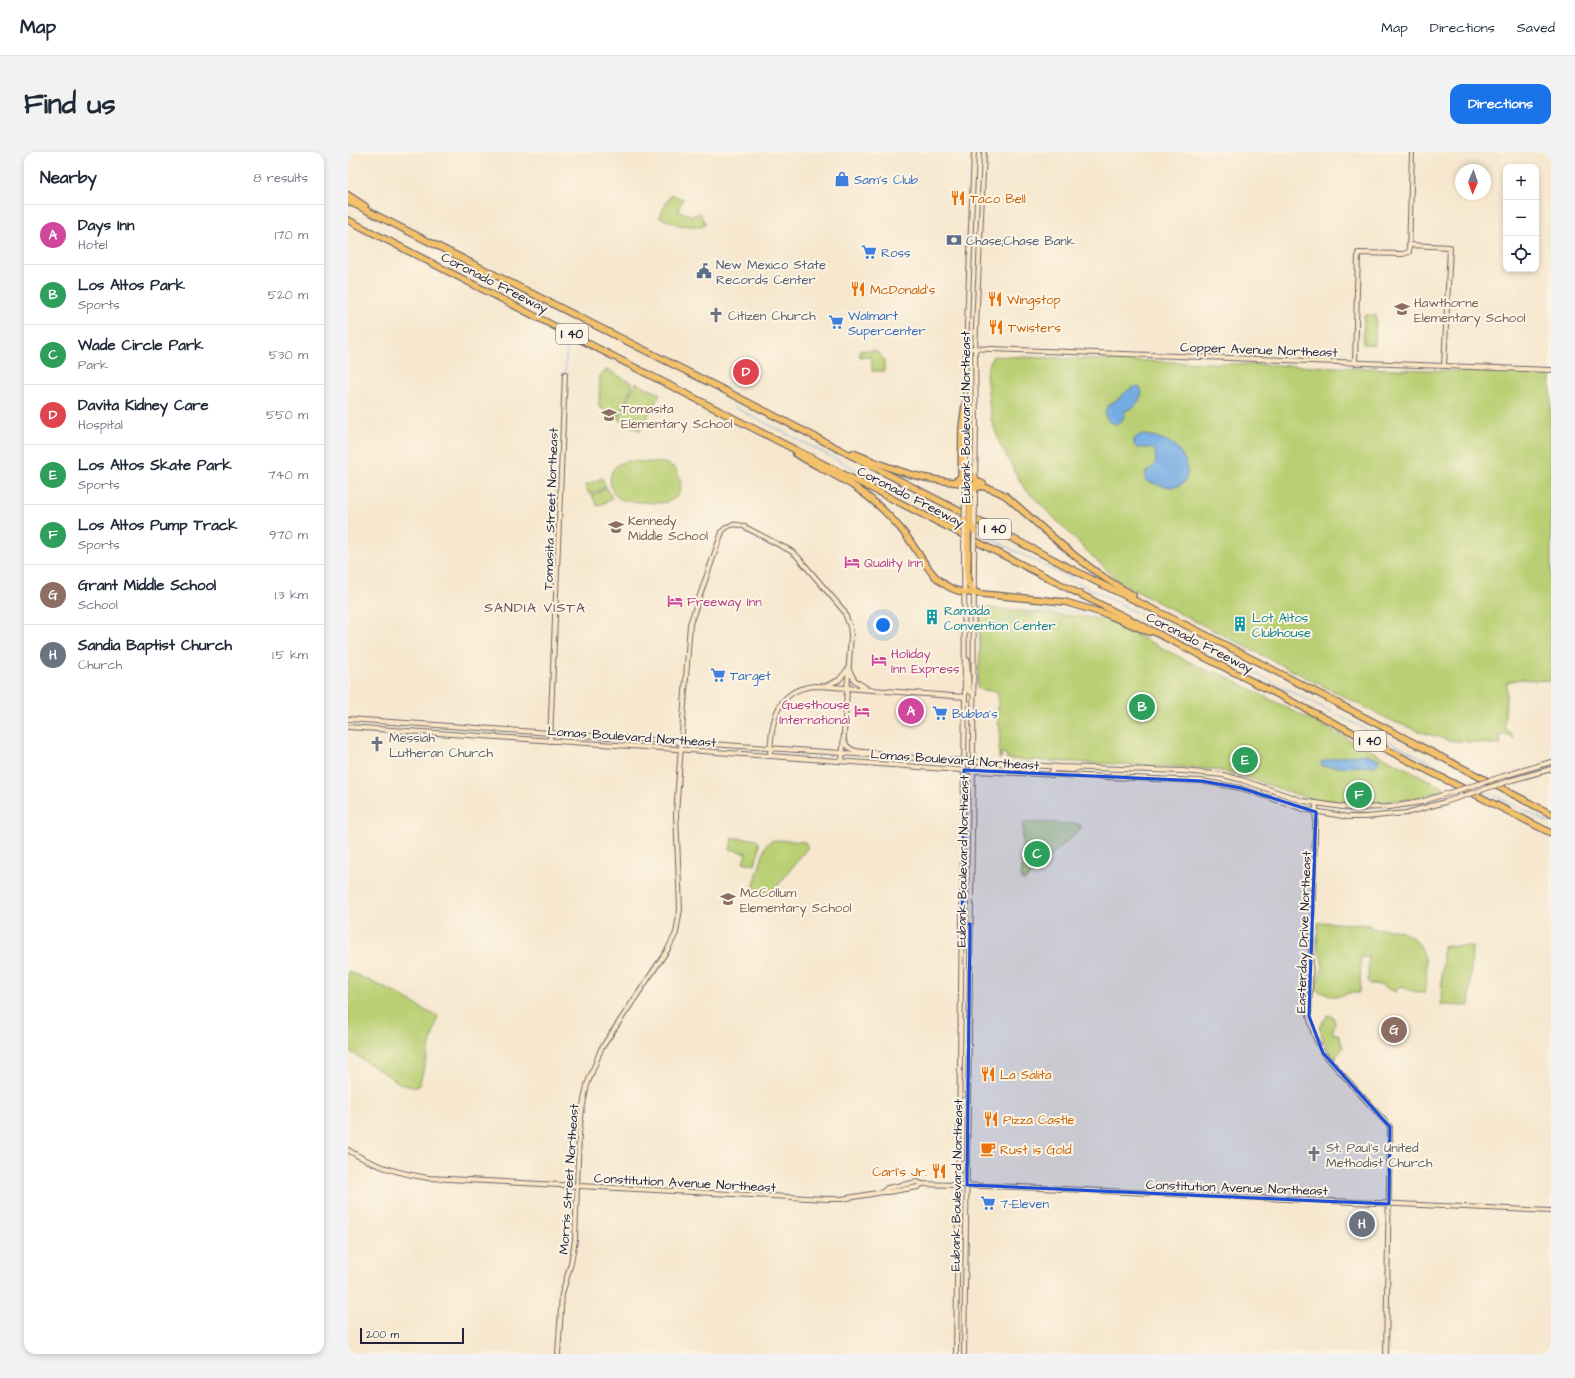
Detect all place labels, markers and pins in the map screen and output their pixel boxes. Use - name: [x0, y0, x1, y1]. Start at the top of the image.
- shop icon: Sam's Club: [833, 170, 851, 188]
- place label: Sam's Club: [854, 171, 919, 189]
- restaurant icon: Taco Bell: [949, 189, 967, 207]
- place label: Taco Bell: [970, 190, 1026, 208]
- bank icon: Chase;Chase Bank: [945, 231, 963, 249]
- place label: Chase;Chase Bank: [966, 232, 1075, 250]
- supermarket icon: Ross: [860, 243, 878, 261]
- place label: Ross: [881, 244, 911, 262]
- place label: New Mexico State Records Center: [716, 256, 826, 289]
- public building icon: New Mexico State Records Center: [695, 262, 713, 280]
- restaurant icon: McDonald's: [849, 280, 867, 298]
- place label: McDonald's: [870, 281, 936, 299]
- restaurant icon: Wingstop: [986, 290, 1004, 308]
- place label: Wingstop: [1007, 291, 1061, 310]
- place label: Hawthorne Elementary School: [1414, 294, 1526, 328]
- school or university icon: Hawthorne Elementary School: [1393, 300, 1411, 318]
- church icon: Citizen Church: [707, 306, 725, 324]
- place label: Citizen Church: [728, 307, 816, 325]
- place label: Walmart Supercenter: [848, 307, 926, 340]
- supermarket icon: Walmart Supercenter: [827, 313, 845, 331]
- restaurant icon: Twisters: [987, 318, 1005, 336]
- place label: Twisters: [1008, 319, 1062, 337]
- pin: D: [733, 357, 759, 387]
- place label: Tomasita Elementary School: [621, 400, 733, 434]
- school or university icon: Tomasita Elementary School: [600, 406, 618, 424]
- place label: Kennedy Middle School: [628, 512, 708, 545]
- school or university icon: Kennedy Middle School: [607, 518, 625, 536]
- hotel icon: Quality Inn: [843, 553, 861, 571]
- place label: Quality Inn: [864, 554, 924, 573]
- hotel icon: Freeway Inn: [666, 592, 684, 610]
- place label: Freeway Inn: [687, 593, 762, 612]
- place label: Ramada Convention Center: [944, 602, 1056, 635]
- building icon: Ramada Convention Center: [923, 608, 941, 626]
- place label: Lot Altos Clubhouse: [1252, 609, 1311, 642]
- building icon: Lot Altos Clubhouse: [1231, 615, 1249, 633]
- place label: Holiday Inn Express: [891, 645, 960, 678]
- hotel icon: Holiday Inn Express: [870, 651, 888, 669]
- supermarket icon: Target: [709, 666, 727, 684]
- place label: Target: [730, 667, 772, 686]
- pin: B: [1129, 692, 1155, 722]
- place label: Guesthouse International: [779, 696, 850, 729]
- pin: A: [898, 696, 924, 726]
- hotel icon: Guesthouse International: [853, 702, 871, 720]
- supermarket icon: Bubba's: [931, 704, 949, 722]
- place label: Bubba's: [952, 705, 998, 723]
- place label: Messiah Lutheran Church: [389, 729, 493, 762]
- church icon: Messiah Lutheran Church: [368, 735, 386, 753]
- pin: E: [1232, 745, 1258, 775]
- pin: F: [1346, 780, 1372, 810]
- pin: C: [1024, 839, 1050, 869]
- place label: McCollum Elementary School: [740, 884, 852, 918]
- school or university icon: McCollum Elementary School: [719, 890, 737, 908]
- pin: G: [1381, 1015, 1407, 1045]
- restaurant icon: La Salita: [979, 1065, 997, 1083]
- place label: La Salita: [1000, 1066, 1052, 1084]
- restaurant icon: Pizza Castle: [982, 1110, 1000, 1128]
- place label: Pizza Castle: [1003, 1111, 1075, 1129]
- place label: St. Paul's United Methodist Church: [1326, 1139, 1433, 1172]
- cafe icon: Rust is Gold: [979, 1140, 997, 1158]
- place label: Rust is Gold: [1000, 1141, 1072, 1159]
- church icon: St. Paul's United Methodist Church: [1305, 1145, 1323, 1163]
- restaurant icon: Carl's Jr.: [930, 1162, 948, 1180]
- place label: Carl's Jr.: [872, 1163, 927, 1181]
- supermarket icon: 7-Eleven: [979, 1194, 997, 1212]
- place label: 7-Eleven: [1000, 1195, 1050, 1213]
- pin: H: [1349, 1209, 1375, 1239]

